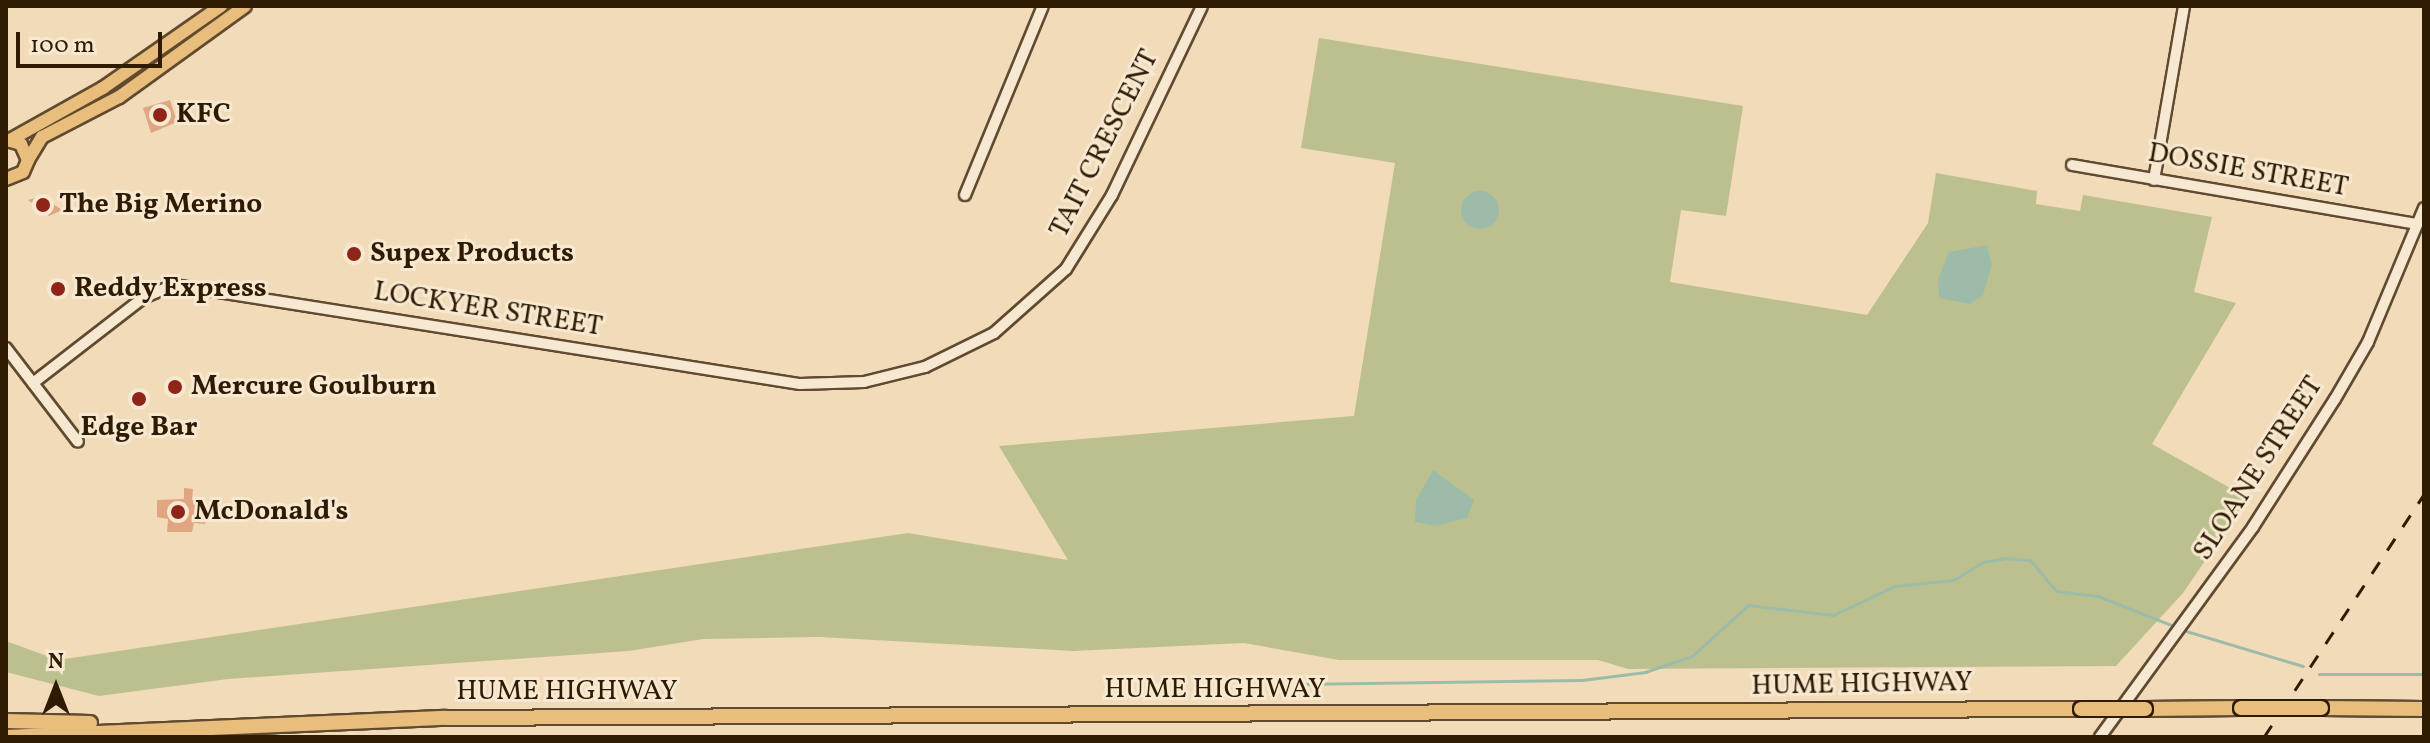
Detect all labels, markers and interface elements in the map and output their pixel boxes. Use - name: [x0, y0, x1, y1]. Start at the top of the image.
- scale bar: [20, 16, 166, 66]
- text: 100 m: [30, 29, 95, 63]
- street label: TAIT CRESCENT: [1043, 44, 1167, 244]
- place label: KFC: [176, 98, 231, 132]
- marker: KFC: [151, 106, 169, 124]
- street label: DOSSIE STREET: [2145, 137, 2351, 205]
- place label: The Big Merino: [59, 188, 262, 222]
- marker: The Big Merino: [34, 196, 52, 214]
- place label: Supex Products: [370, 237, 574, 271]
- marker: Supex Products: [345, 245, 363, 263]
- place label: Reddy Express: [74, 272, 267, 306]
- street label: LOCKYER STREET: [371, 275, 605, 345]
- marker: Reddy Express: [49, 280, 67, 298]
- place label: Mercure Goulburn: [191, 370, 437, 404]
- street label: SLOANE STREET: [2187, 371, 2331, 567]
- marker: Mercure Goulburn: [166, 378, 184, 396]
- marker: Edge Bar: [130, 390, 148, 408]
- place label: Edge Bar: [80, 411, 198, 445]
- place label: McDonald's: [194, 495, 348, 529]
- marker: McDonald's: [169, 503, 187, 521]
- north arrow: [16, 647, 96, 727]
- text: N: [48, 647, 64, 678]
- street label: HUME HIGHWAY: [1751, 666, 1973, 704]
- street label: HUME HIGHWAY: [1104, 673, 1326, 707]
- street label: HUME HIGHWAY: [456, 675, 678, 709]

